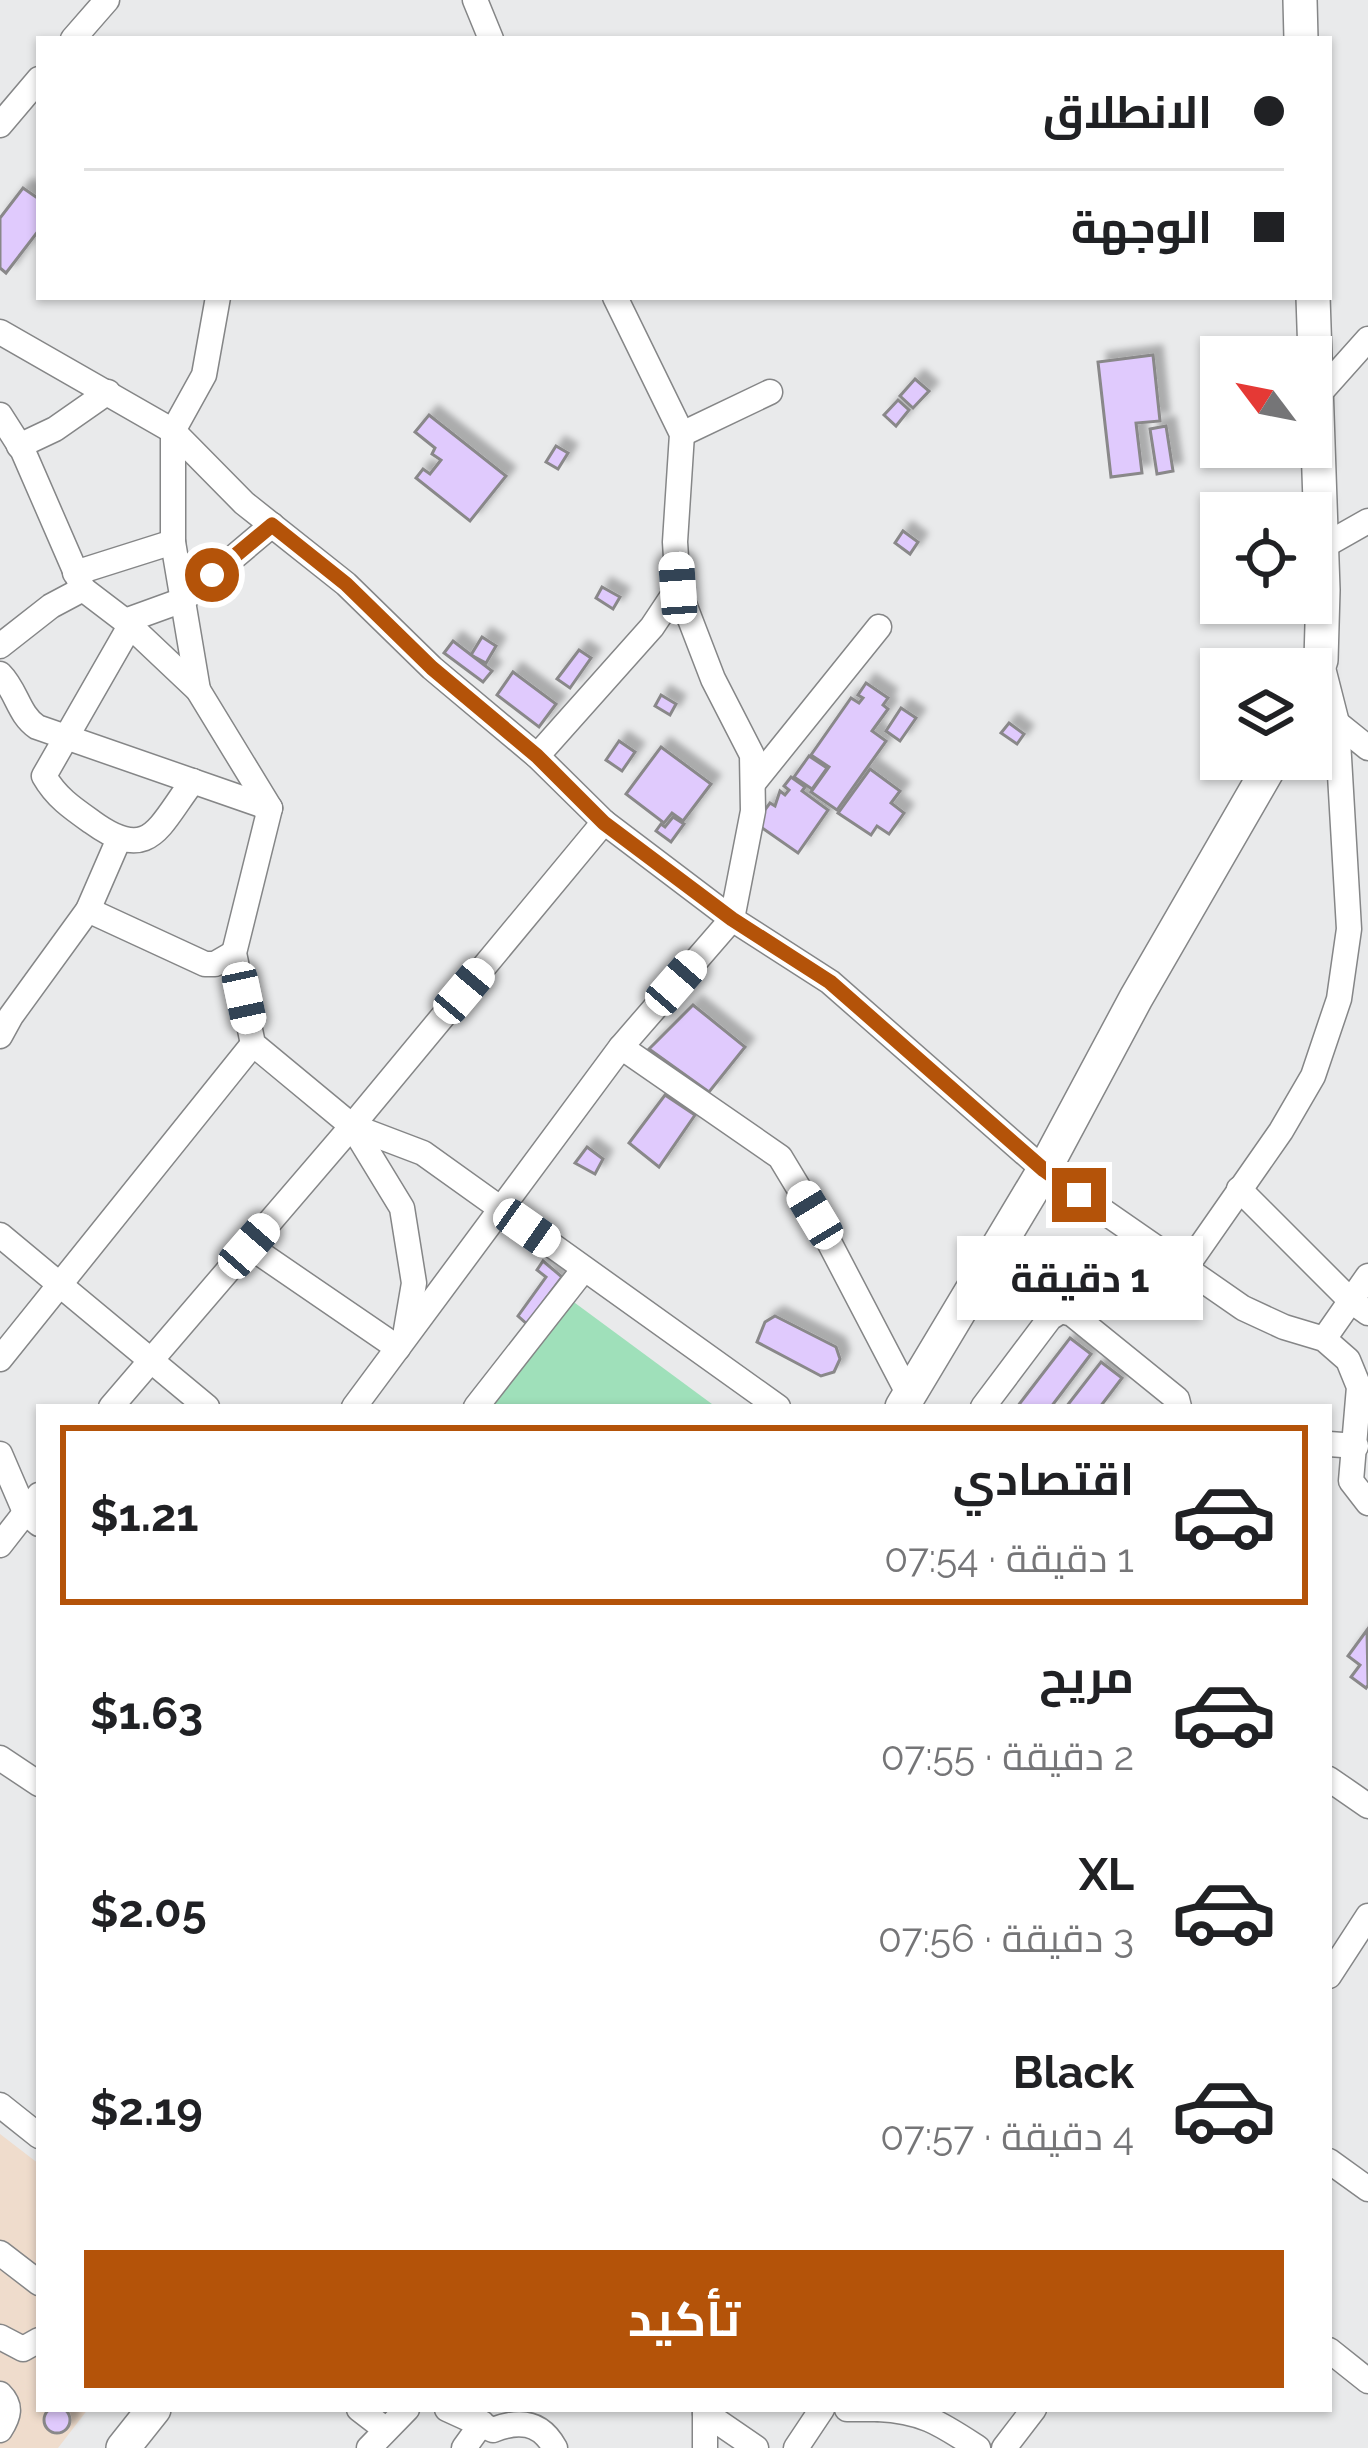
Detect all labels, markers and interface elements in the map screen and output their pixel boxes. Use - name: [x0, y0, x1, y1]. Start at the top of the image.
- text: الانطلاق: [1043, 86, 1212, 139]
- text: الوجهة: [1071, 201, 1212, 254]
- north arrow: [1200, 336, 1332, 468]
- map controls: [1200, 336, 1332, 780]
- button: locate: [1200, 492, 1332, 624]
- route start: [185, 548, 239, 602]
- car: [658, 551, 698, 625]
- button: layers: [1200, 648, 1332, 780]
- car: [639, 944, 713, 1022]
- car: [427, 952, 501, 1030]
- car: [219, 959, 269, 1037]
- route end: [1052, 1168, 1106, 1222]
- car: [781, 1175, 849, 1255]
- car: [487, 1193, 567, 1263]
- car: [212, 1207, 286, 1285]
- callout: 1 دقيقة: [956, 1237, 1202, 1321]
- text: 1 دقيقة: [1011, 1255, 1149, 1301]
- text: اقتصادي: [953, 1453, 1134, 1506]
- icon: car: [1170, 1461, 1278, 1569]
- text: $1.21: [90, 1489, 199, 1542]
- text: 1 دقيقة · 07:54: [884, 1535, 1134, 1581]
- text: مريح: [1039, 1651, 1134, 1704]
- icon: car: [1170, 1659, 1278, 1767]
- text: $1.63: [90, 1687, 203, 1740]
- text: 2 دقيقة · 07:55: [881, 1733, 1134, 1779]
- text: XL: [1079, 1848, 1134, 1901]
- icon: car: [1170, 1857, 1278, 1965]
- text: $2.05: [90, 1885, 207, 1938]
- text: 3 دقيقة · 07:56: [878, 1915, 1134, 1961]
- text: Black: [1013, 2046, 1134, 2099]
- icon: car: [1170, 2055, 1278, 2163]
- text: $2.19: [90, 2083, 203, 2136]
- text: 4 دقيقة · 07:57: [880, 2113, 1134, 2159]
- button: تأكيد: [84, 2250, 1284, 2388]

